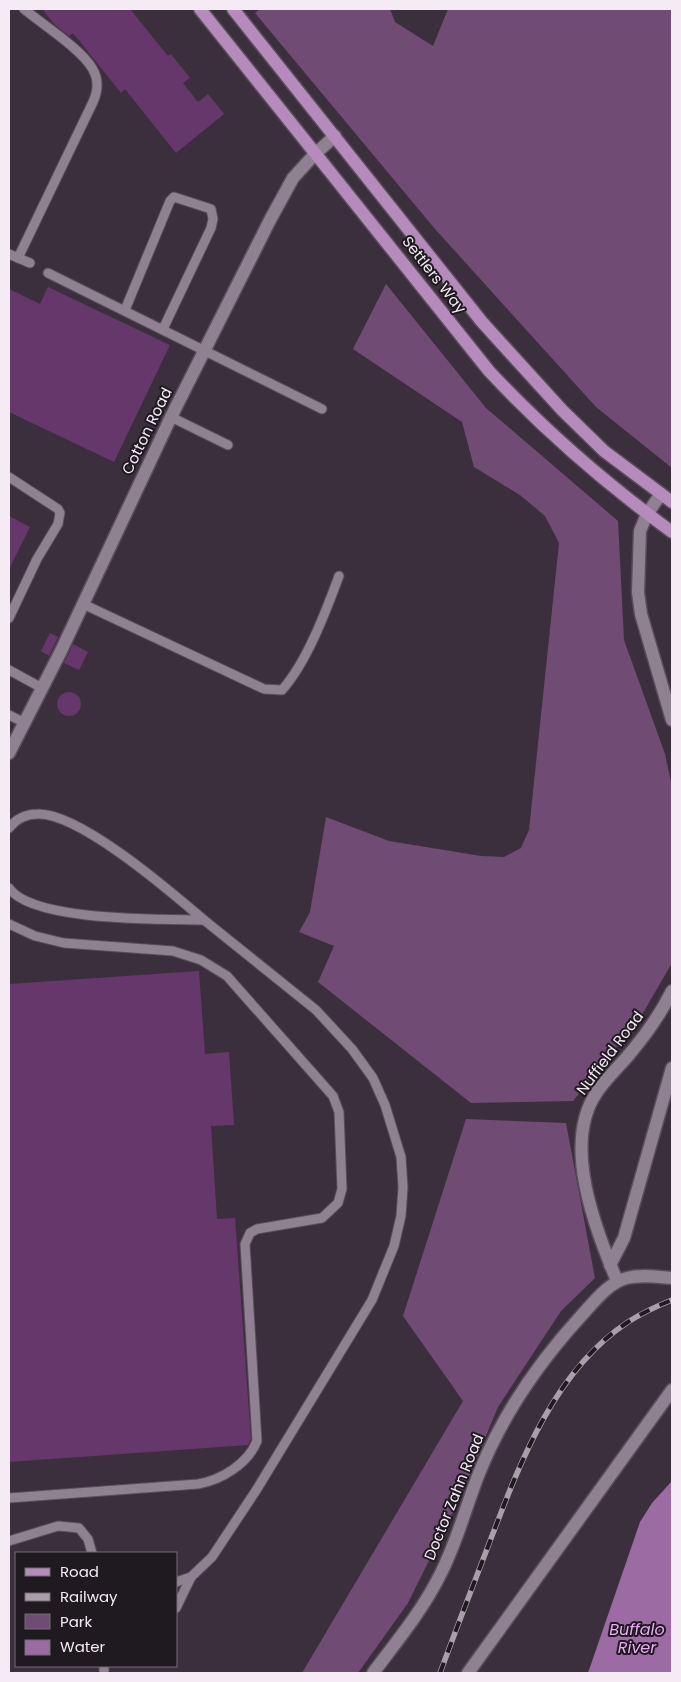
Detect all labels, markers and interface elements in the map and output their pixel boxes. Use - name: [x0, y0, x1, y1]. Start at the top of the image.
- street label: Settlers Way: [398, 232, 472, 318]
- street label: Cotton Road: [116, 384, 177, 478]
- street label: Nuffield Road: [571, 1007, 648, 1099]
- street label: Doctor Zahn Road: [419, 1431, 488, 1563]
- legend: [15, 1552, 178, 1667]
- text: Road: [60, 1561, 99, 1582]
- text: Railway: [60, 1586, 118, 1607]
- text: Park: [60, 1611, 92, 1632]
- water label: Buffalo River: [609, 1618, 665, 1659]
- text: Water: [60, 1636, 106, 1657]

